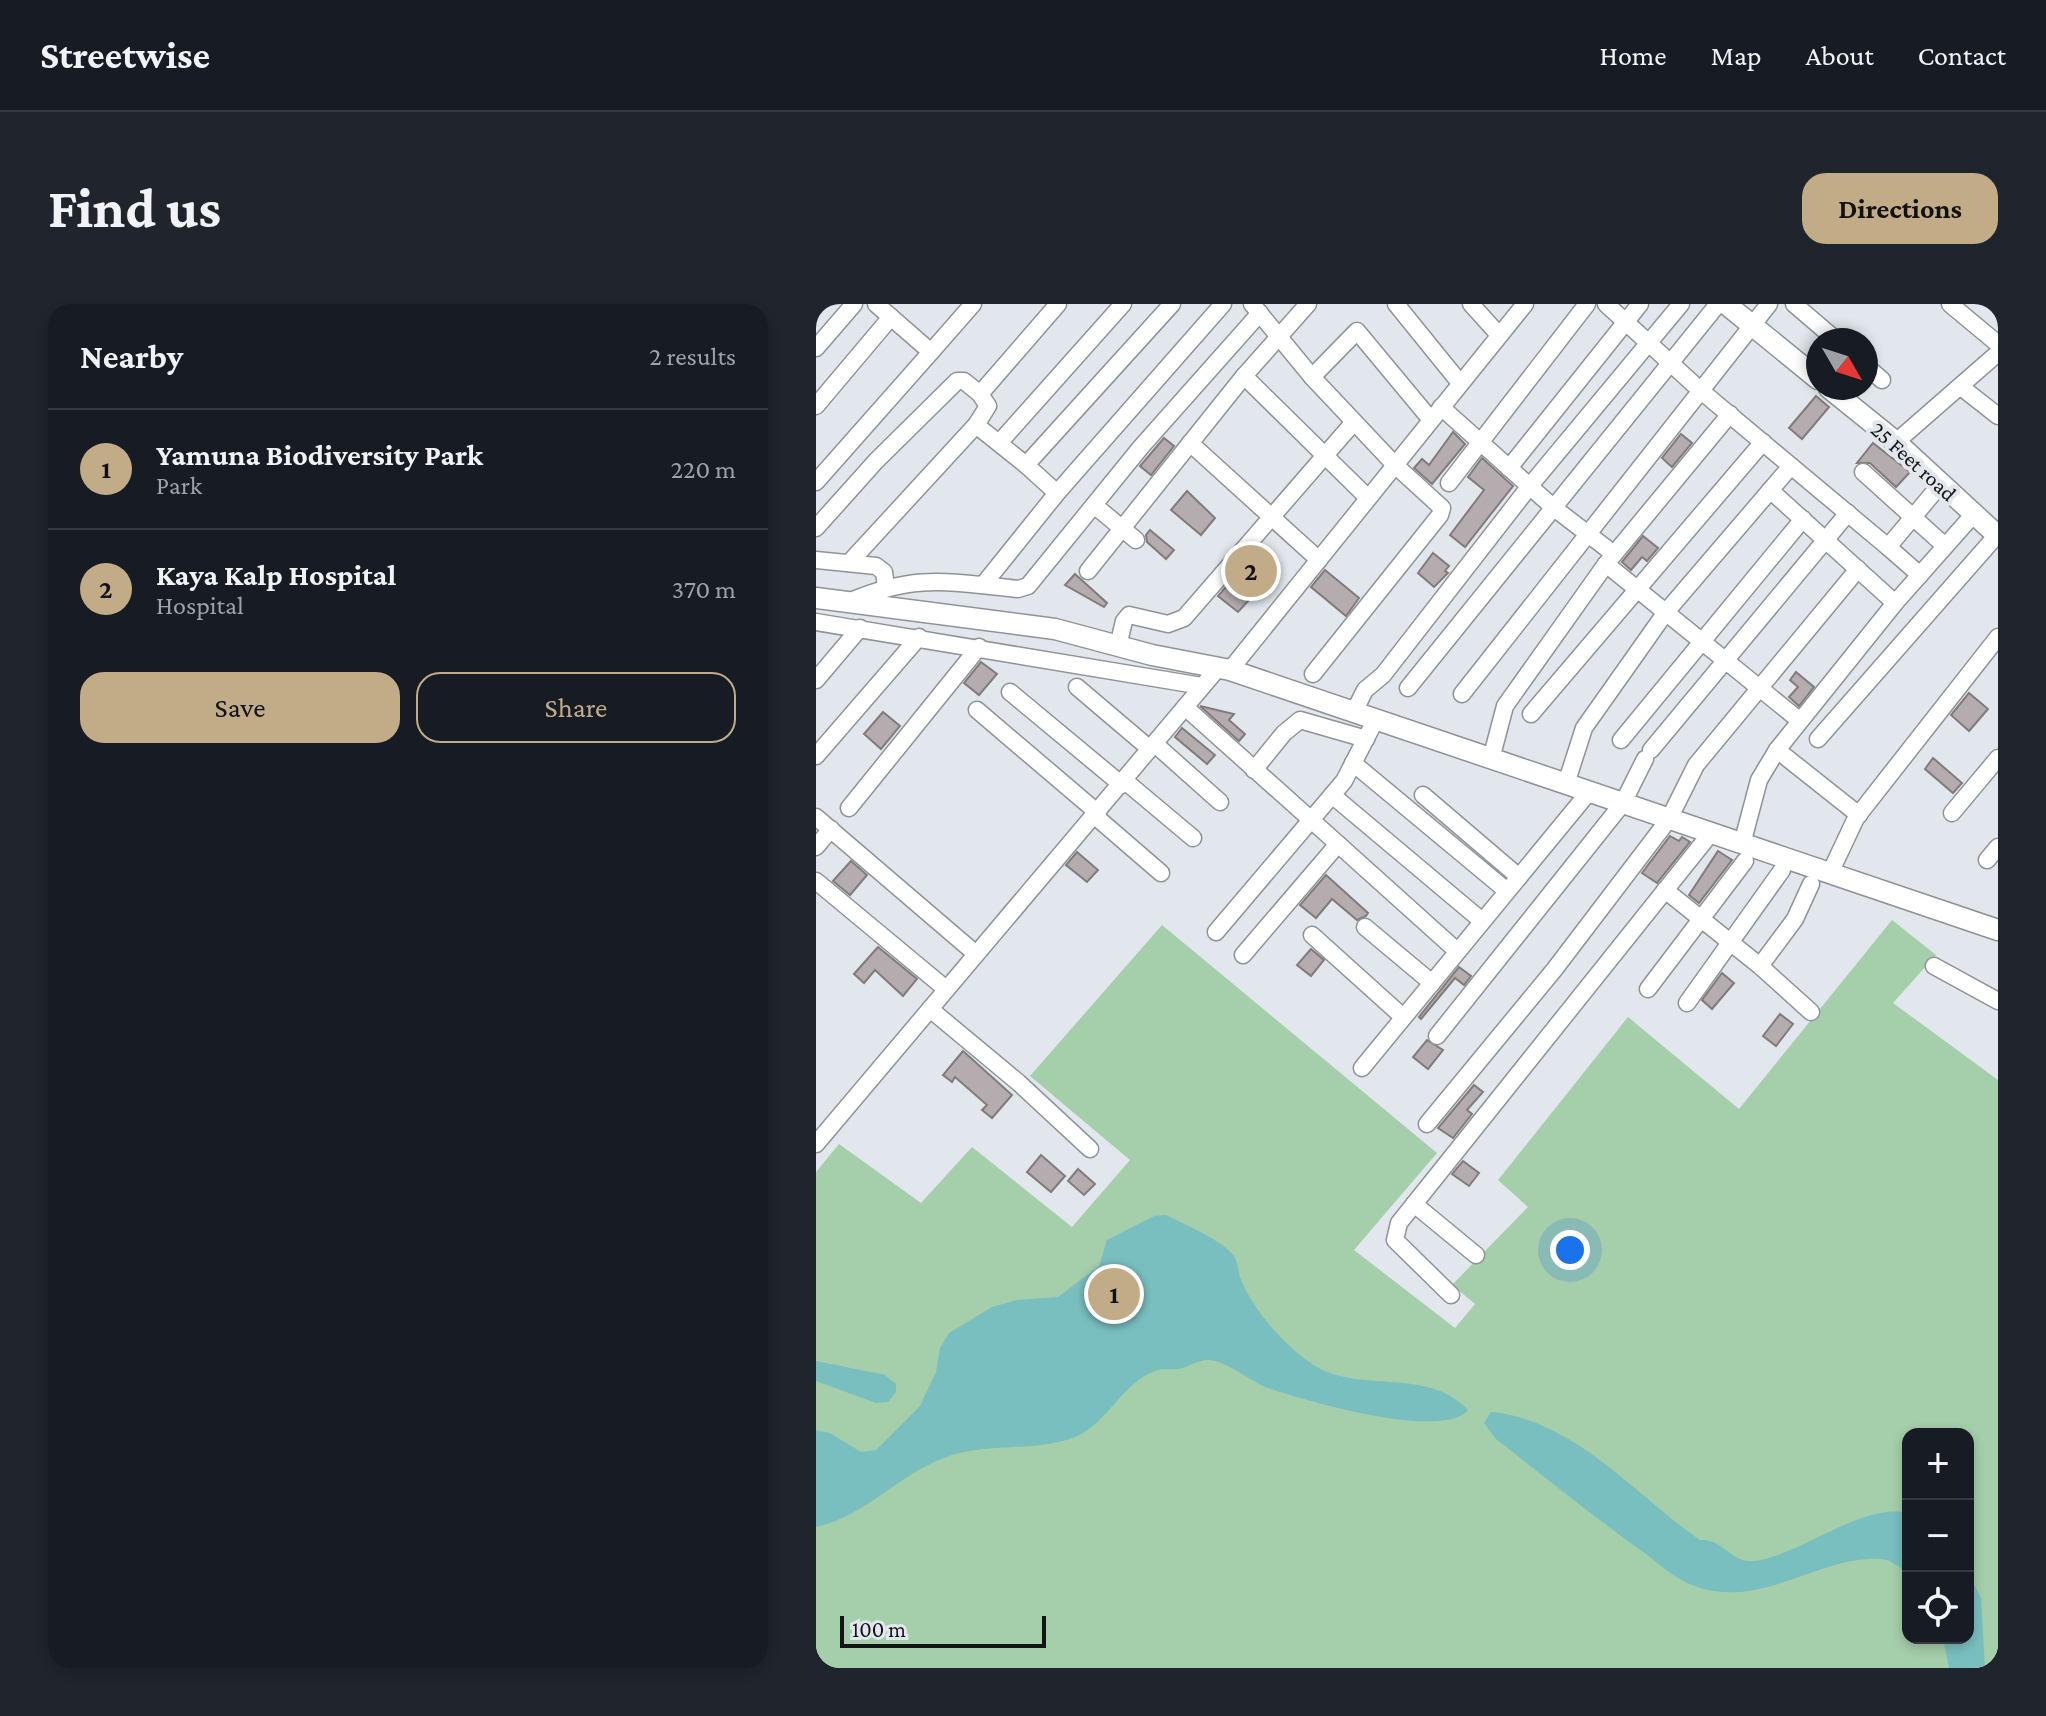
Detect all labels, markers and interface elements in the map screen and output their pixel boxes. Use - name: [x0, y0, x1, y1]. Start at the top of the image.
- text: Streetwise: [40, 34, 210, 76]
- text: Home: [1600, 40, 1667, 71]
- text: Map: [1711, 40, 1762, 71]
- text: About: [1806, 40, 1874, 71]
- text: Contact: [1918, 40, 2006, 71]
- button: Directions: [1802, 173, 1998, 244]
- text: Find us: [48, 177, 221, 239]
- north arrow: [1806, 328, 1878, 400]
- text: Nearby: [80, 338, 183, 375]
- text: 2 results: [649, 342, 736, 371]
- street label: 25 Feet road: [1866, 417, 1962, 506]
- text: Yamuna Biodiversity Park: [156, 438, 483, 471]
- text: 1: [101, 455, 111, 484]
- text: 220 m: [671, 455, 736, 484]
- text: Park: [156, 471, 202, 500]
- pin: 2: [1225, 541, 1277, 601]
- text: Kaya Kalp Hospital: [156, 558, 396, 591]
- text: 2: [99, 575, 113, 604]
- text: 370 m: [672, 575, 736, 604]
- text: Hospital: [156, 591, 244, 620]
- button: Save: [80, 672, 400, 743]
- button: Share: [416, 672, 736, 743]
- your location: [1550, 1230, 1590, 1270]
- pin: 1: [1088, 1264, 1140, 1324]
- map controls: [1902, 1428, 1974, 1644]
- button: +: [1902, 1428, 1974, 1500]
- button: −: [1902, 1500, 1974, 1572]
- button: locate: [1902, 1572, 1974, 1644]
- scale bar: [840, 1612, 1046, 1648]
- text: 100 m: [852, 1617, 906, 1642]

